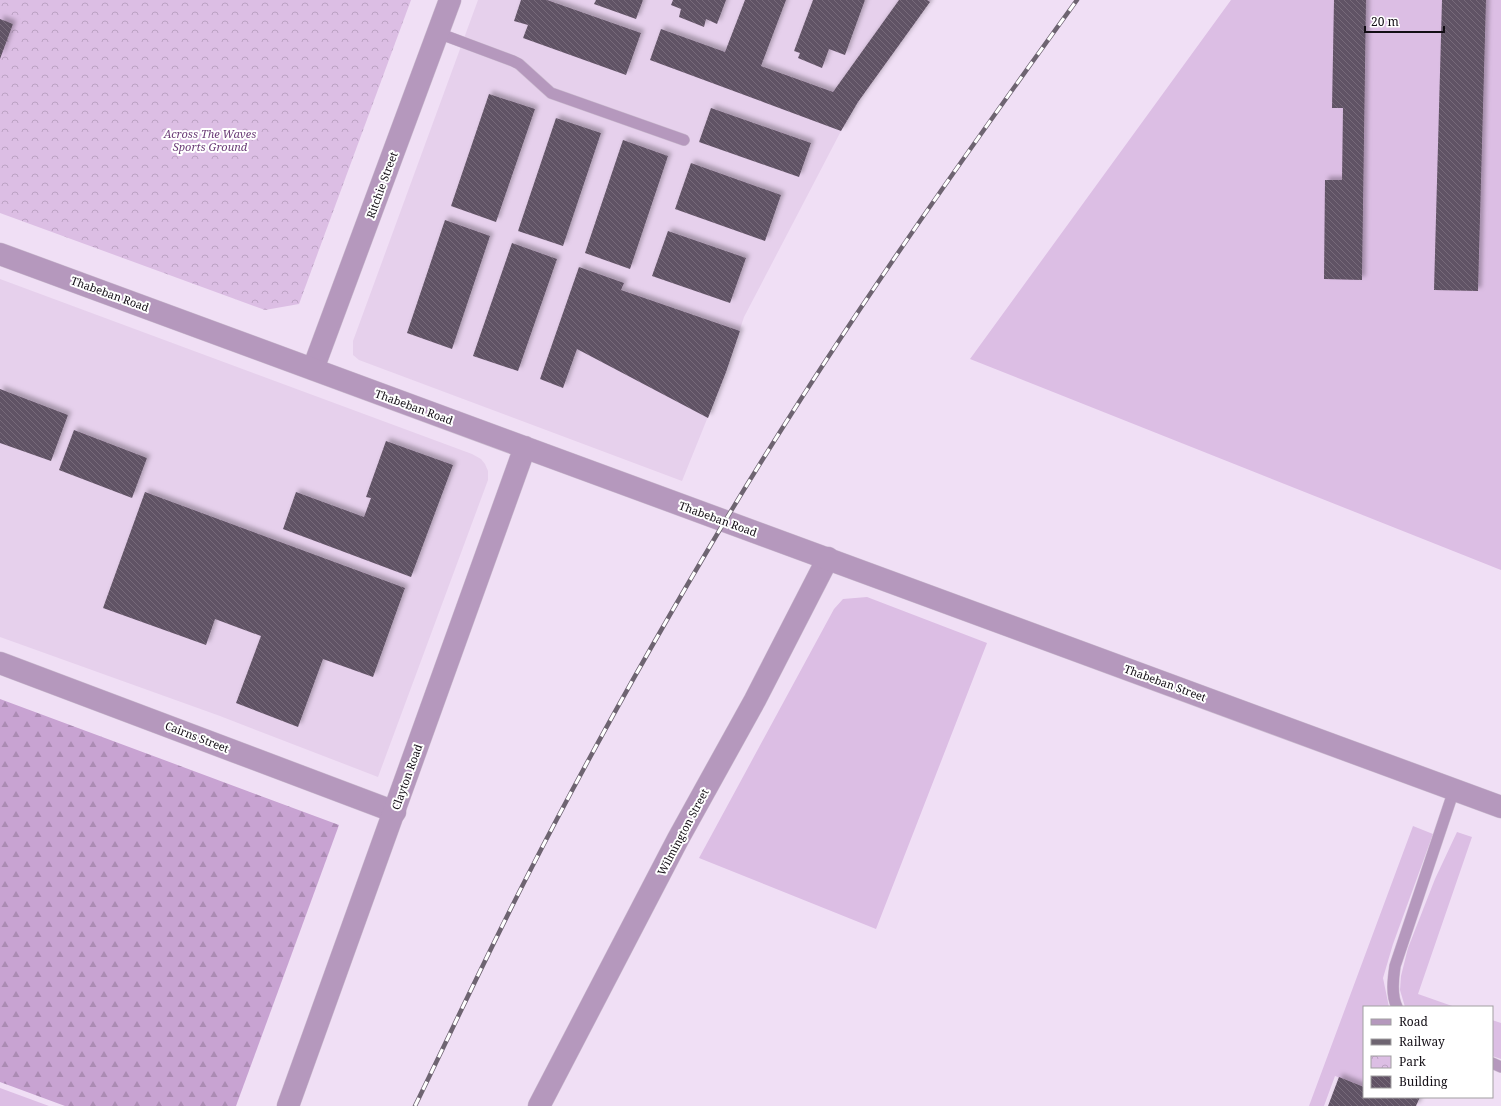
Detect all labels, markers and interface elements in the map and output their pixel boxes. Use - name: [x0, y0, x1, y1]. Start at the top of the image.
- scale bar: [1365, 8, 1444, 34]
- text: 20 m: [1371, 13, 1399, 30]
- park label: Across The Waves Sports Ground: [163, 126, 256, 154]
- street label: Ritchie Street: [363, 149, 401, 220]
- street label: Thabeban Road: [69, 272, 151, 315]
- street label: Thabeban Road: [373, 385, 455, 428]
- street label: Thabeban Road: [677, 497, 759, 540]
- street label: Thabeban Street: [1122, 661, 1208, 704]
- street label: Cairns Street: [163, 717, 231, 756]
- street label: Clayton Road: [388, 742, 425, 812]
- street label: Wilmington Street: [653, 786, 712, 878]
- legend: [1363, 1006, 1493, 1098]
- text: Road: [1399, 1013, 1429, 1030]
- text: Railway: [1399, 1033, 1445, 1050]
- text: Park: [1399, 1053, 1427, 1070]
- text: Building: [1399, 1073, 1448, 1090]

